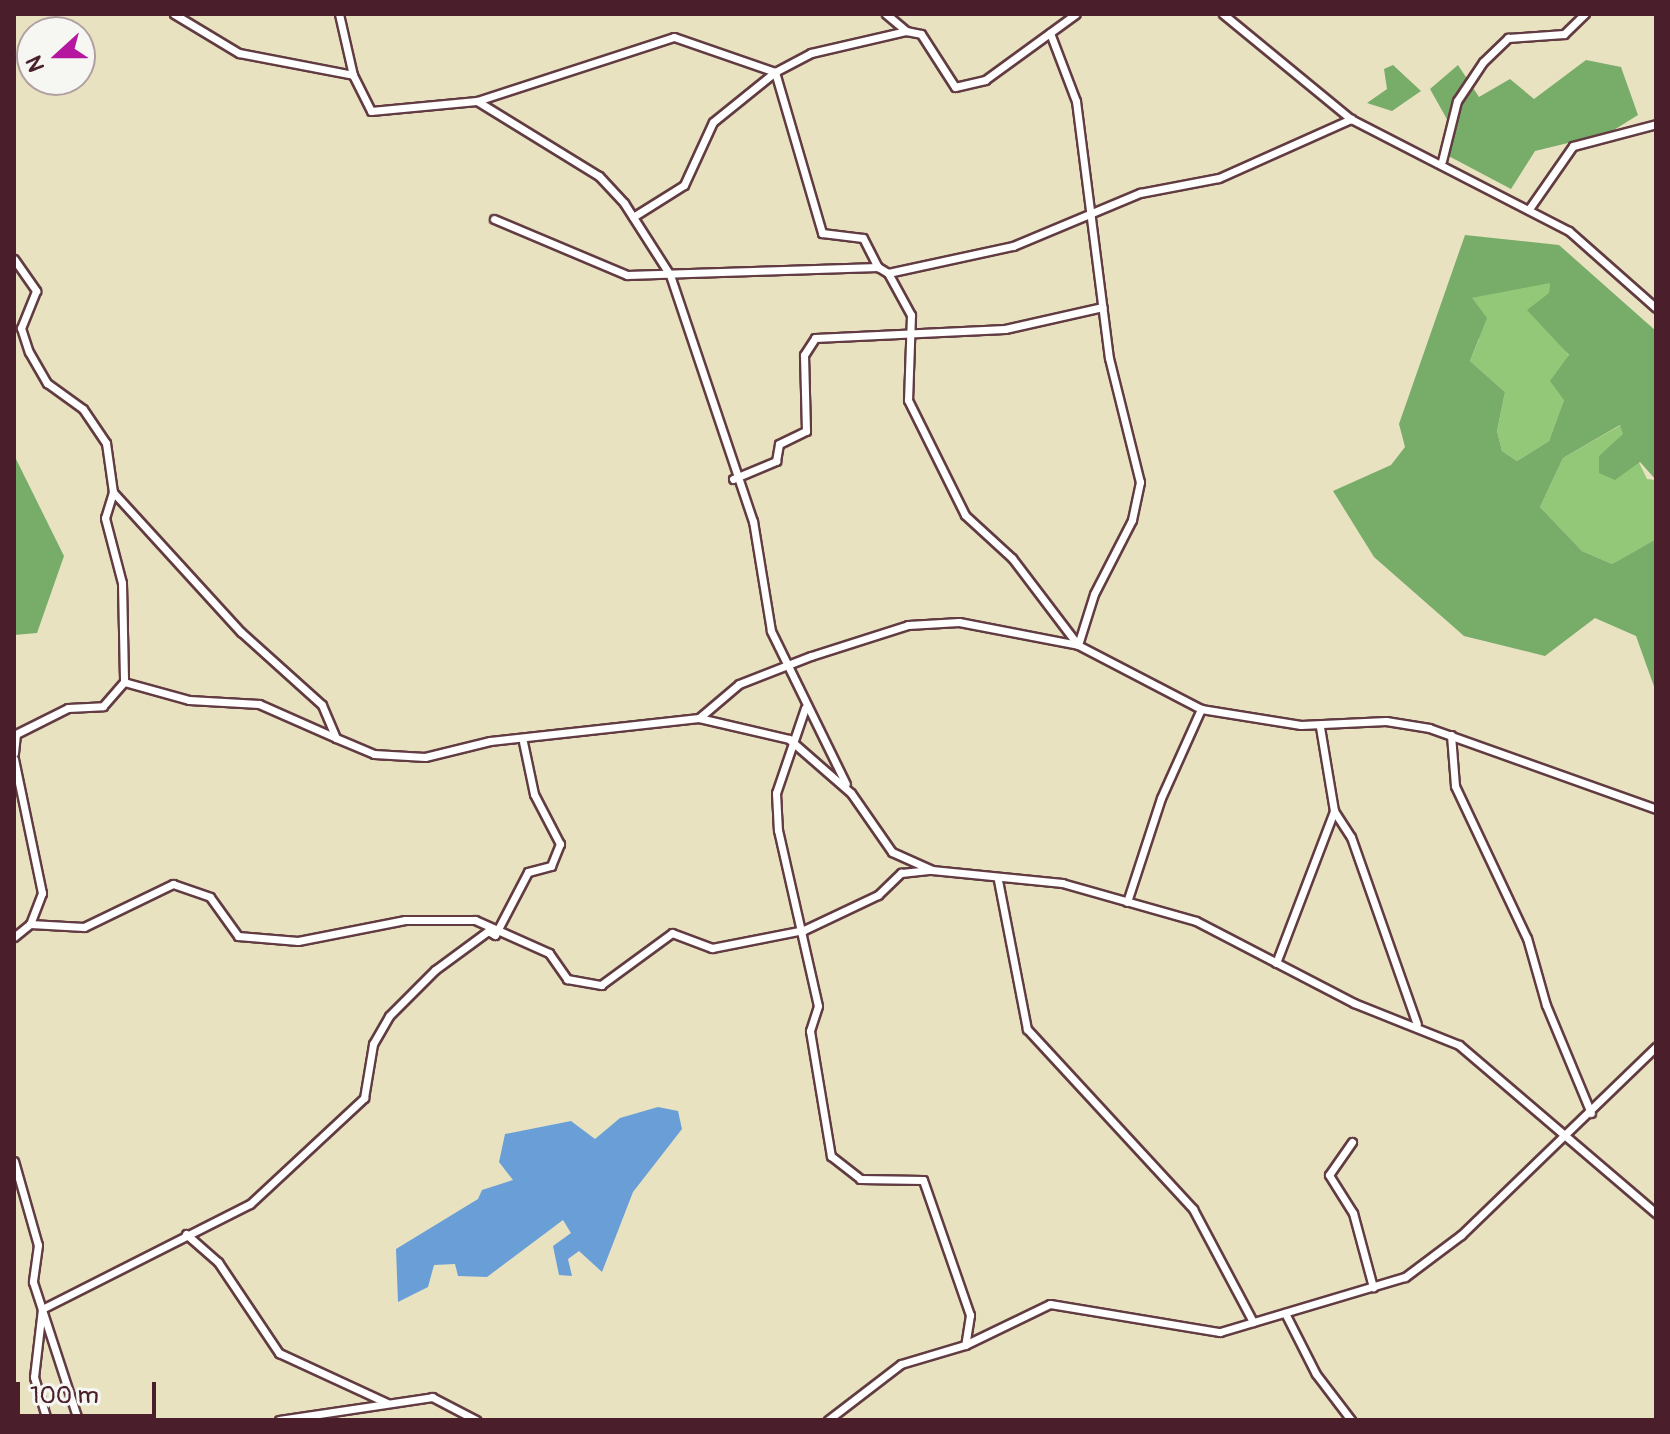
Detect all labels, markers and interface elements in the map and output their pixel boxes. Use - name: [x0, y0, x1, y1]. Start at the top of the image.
- north arrow: [16, 16, 96, 96]
- text: N: [20, 52, 51, 76]
- scale bar: [20, 1366, 160, 1416]
- text: 100 m: [30, 1381, 99, 1410]

